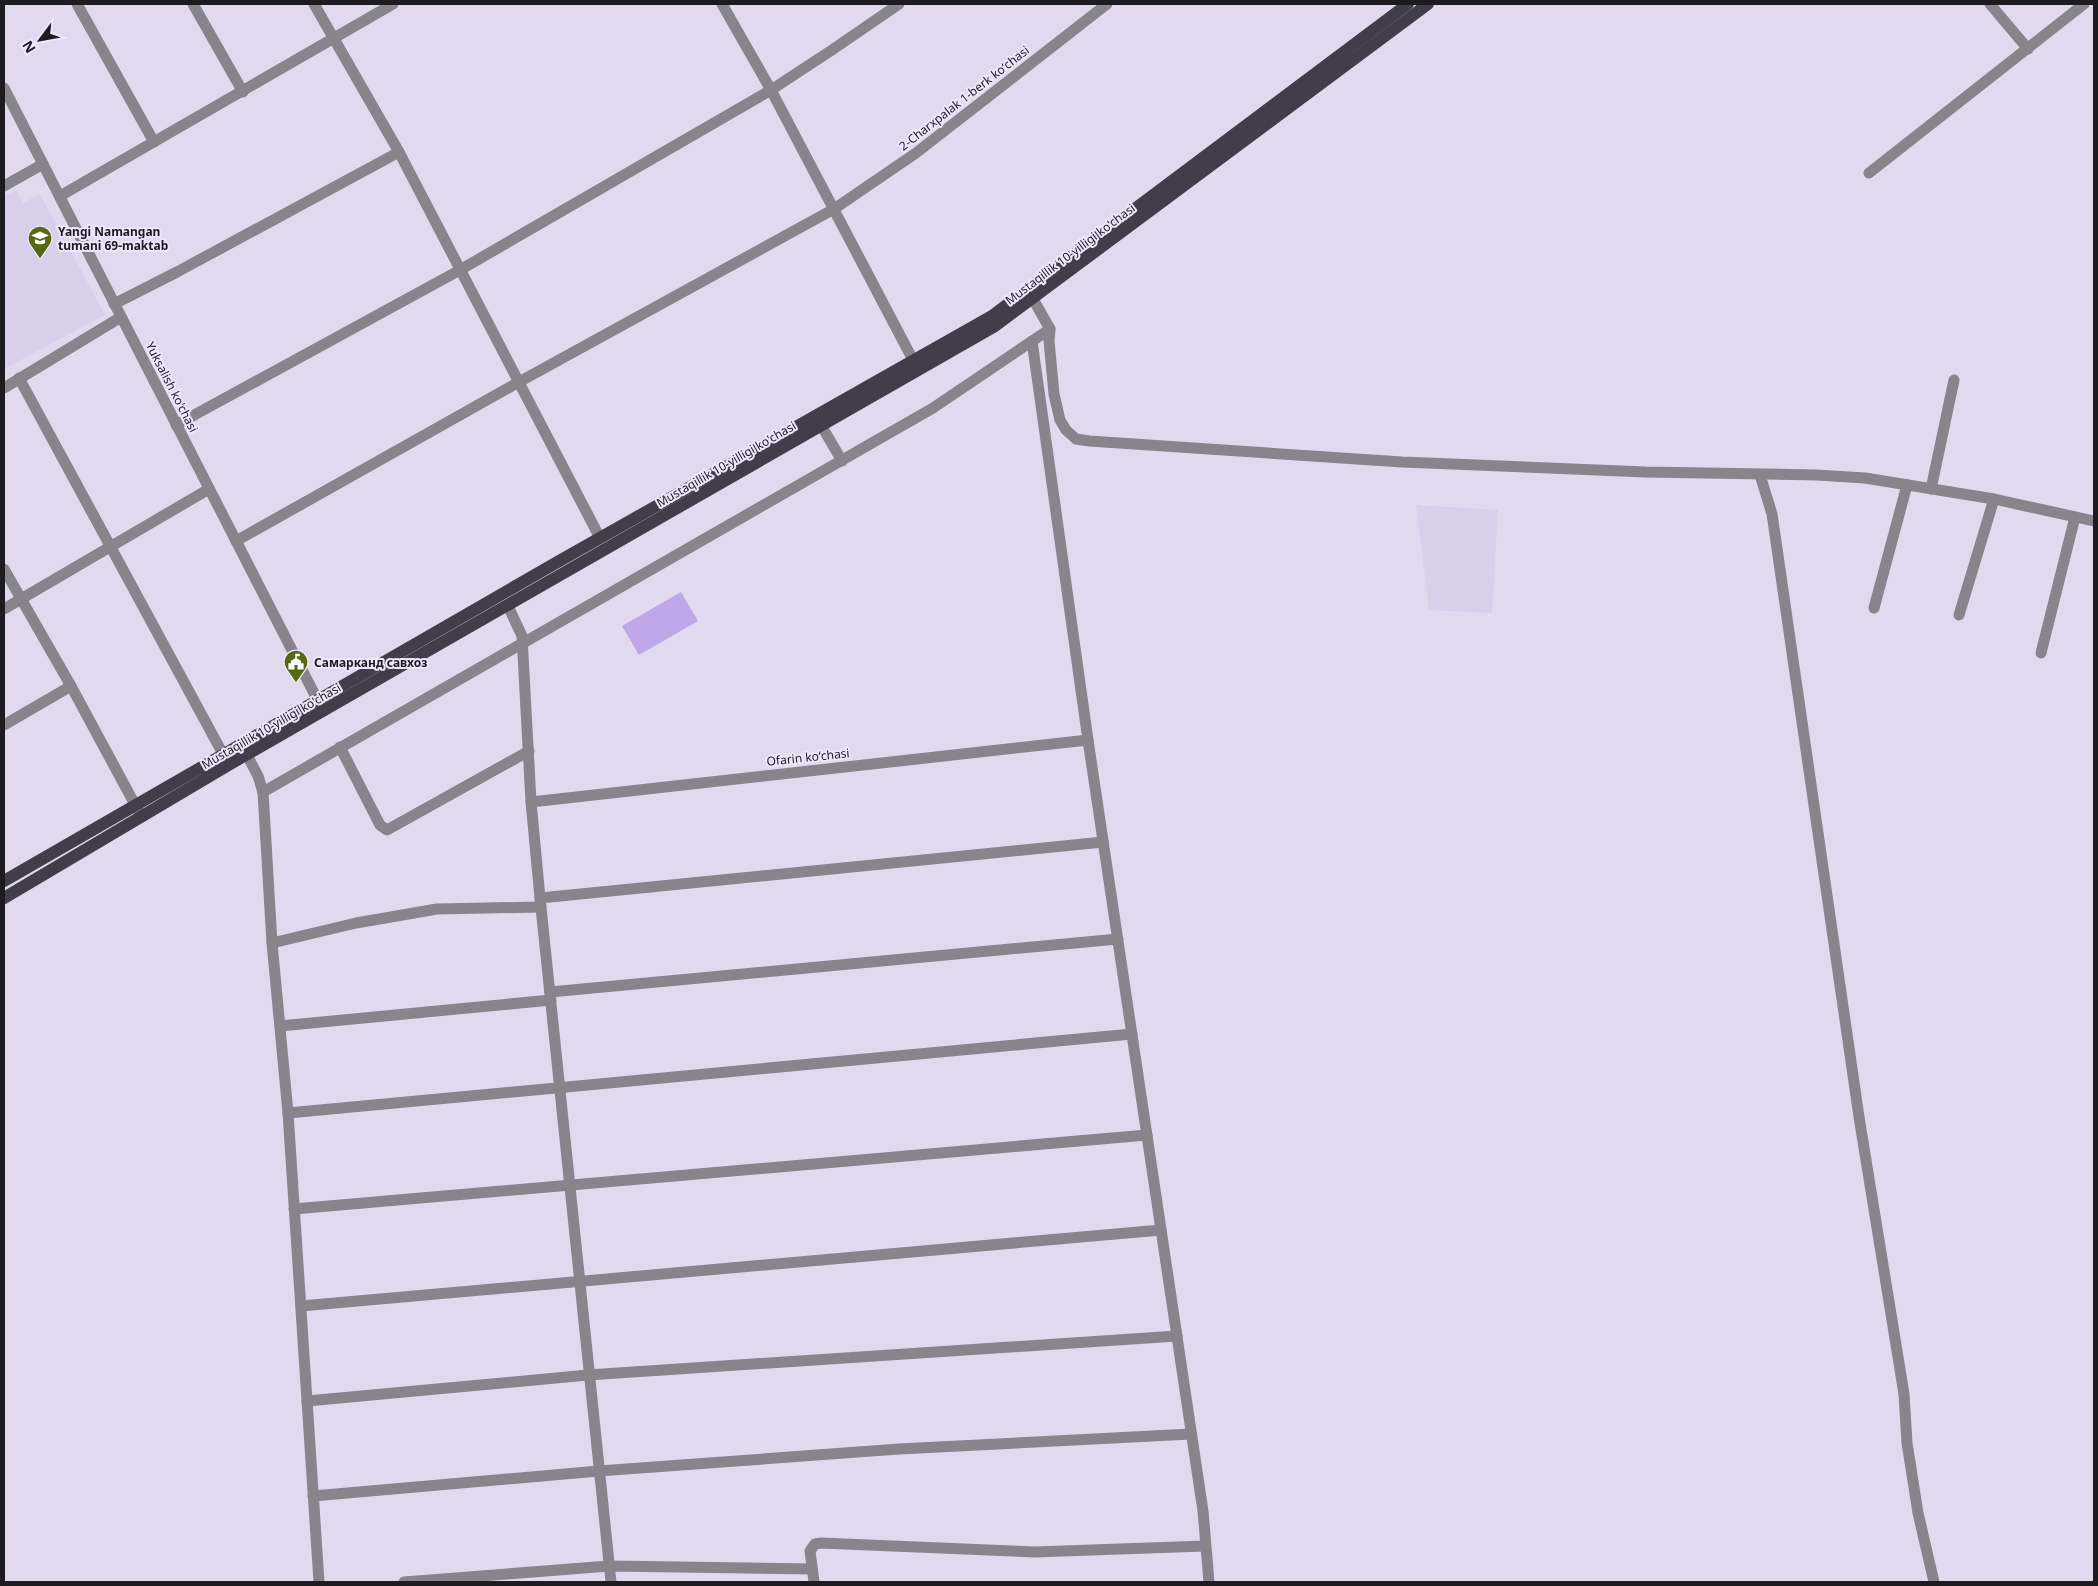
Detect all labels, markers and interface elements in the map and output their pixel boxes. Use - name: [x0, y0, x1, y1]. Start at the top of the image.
- north arrow: [15, 15, 65, 65]
- text: N: [17, 37, 40, 57]
- street label: 2-Charxpalak 1-berk koʻchasi: [895, 42, 1033, 154]
- street label: Mustaqillik 10-yilligi ko'chasi: [1002, 200, 1138, 308]
- place label: Yangi Namangan tumani 69-maktab: [58, 223, 169, 254]
- school or university icon: Yangi Namangan tumani 69-maktab: [27, 225, 53, 259]
- street label: Yuksalish ko'chasi: [142, 339, 202, 435]
- street label: Mustaqillik 10-yilligi ko'chasi: [653, 417, 799, 511]
- public building icon: Самарканд савхоз: [283, 649, 309, 683]
- place label: Самарканд савхоз: [314, 654, 427, 671]
- street label: Mustaqillik 10-yilligi ko'chasi: [198, 679, 344, 773]
- street label: Ofarin koʻchasi: [766, 744, 850, 770]

